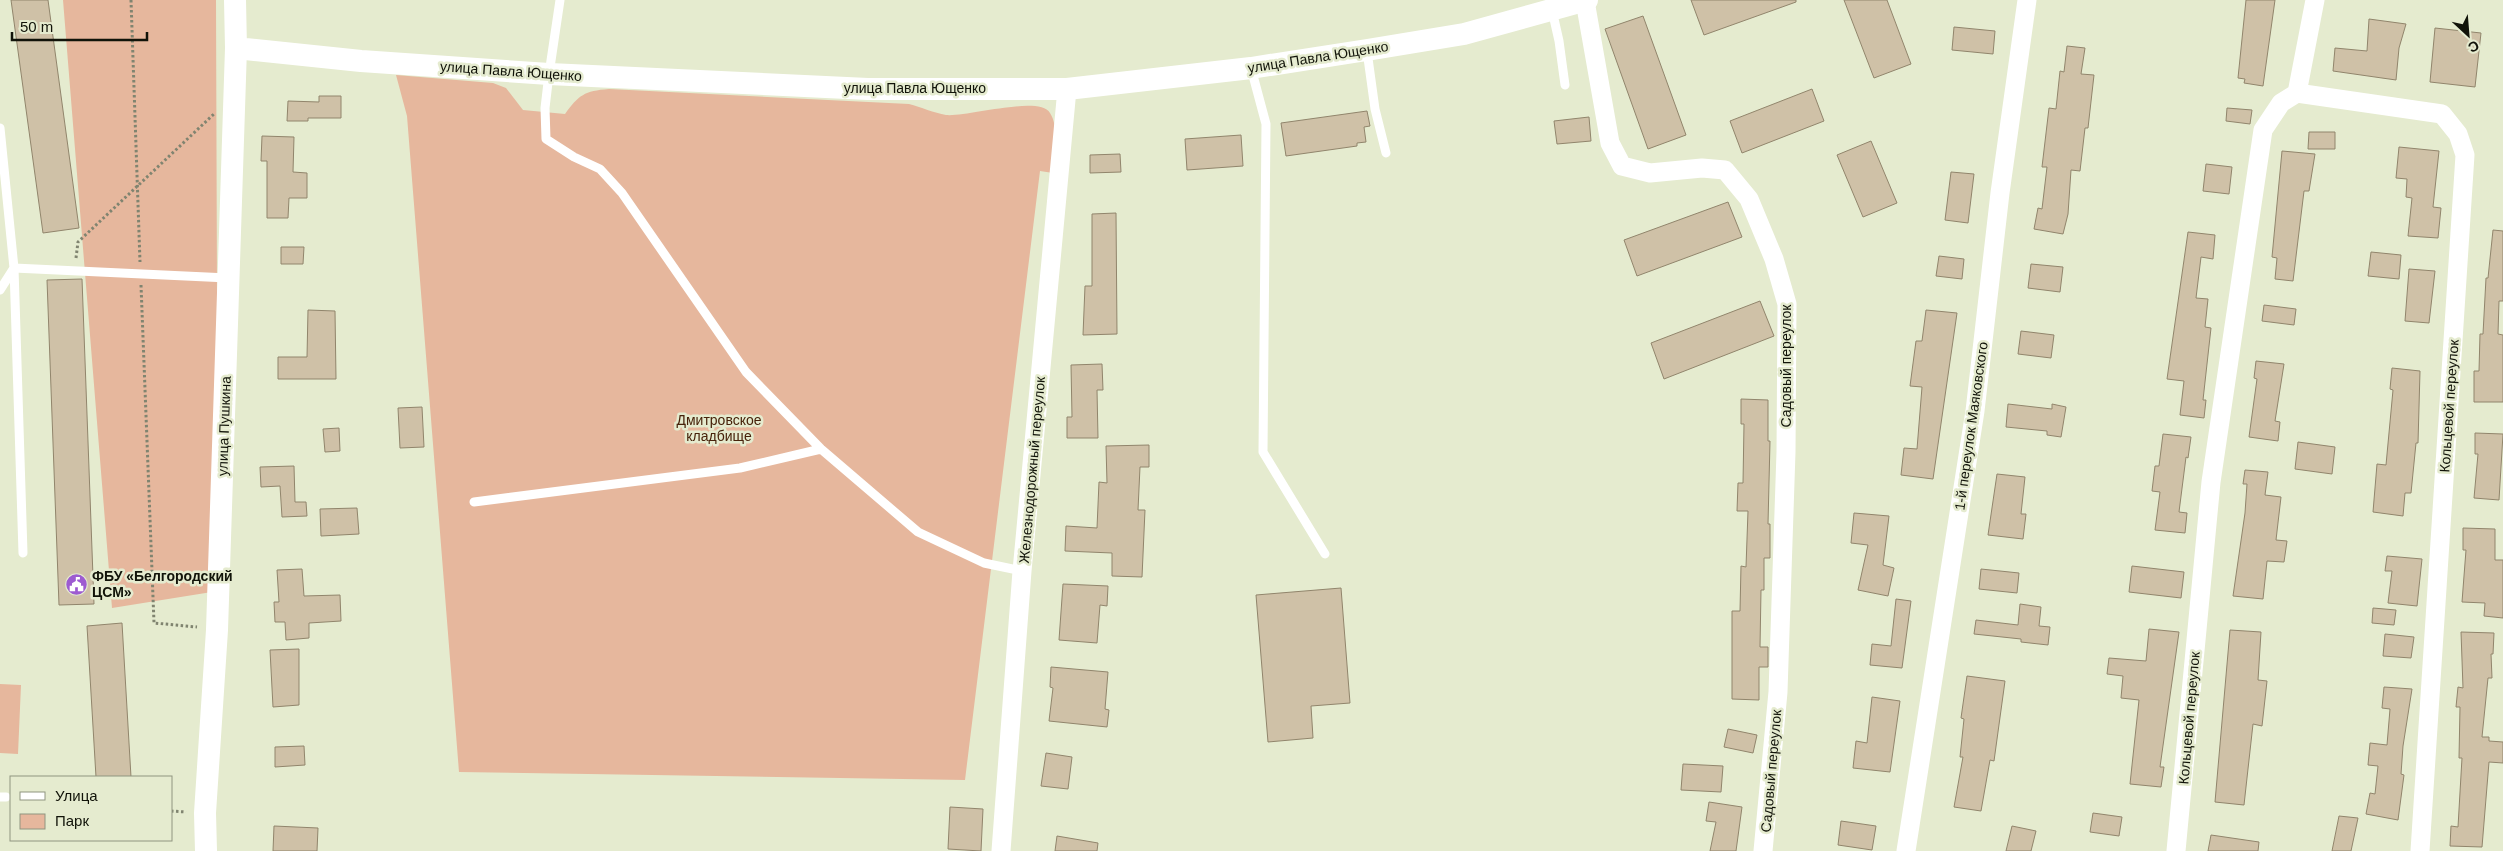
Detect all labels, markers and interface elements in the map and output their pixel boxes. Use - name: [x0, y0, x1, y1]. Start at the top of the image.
- scale bar: [12, 10, 148, 42]
- north arrow: [2443, 10, 2493, 60]
- text: 50 m: [20, 18, 53, 35]
- text: С: [2466, 37, 2482, 56]
- street label: улица Павла Ющенко: [1246, 38, 1390, 76]
- street label: улица Павла Ющенко: [439, 58, 583, 84]
- street label: улица Павла Ющенко: [844, 80, 986, 96]
- street label: Садовый переулок: [1778, 304, 1794, 427]
- street label: Кольцевой переулок: [2436, 338, 2462, 473]
- street label: 1-й переулок Маяковского: [1951, 341, 1991, 511]
- street label: улица Пушкина: [214, 375, 234, 476]
- street label: Железнодорожный переулок: [1016, 375, 1048, 564]
- park label: Дмитровское кладбище: [676, 412, 762, 444]
- place label: ФБУ «Белгородский ЦСМ»: [92, 568, 233, 600]
- public building icon: ФБУ «Белгородский ЦСМ»: [64, 572, 88, 596]
- street label: Кольцевой переулок: [2175, 650, 2203, 785]
- street label: Садовый переулок: [1758, 708, 1784, 833]
- legend: [10, 776, 172, 841]
- text: Улица: [55, 787, 98, 804]
- text: Парк: [55, 812, 89, 829]

